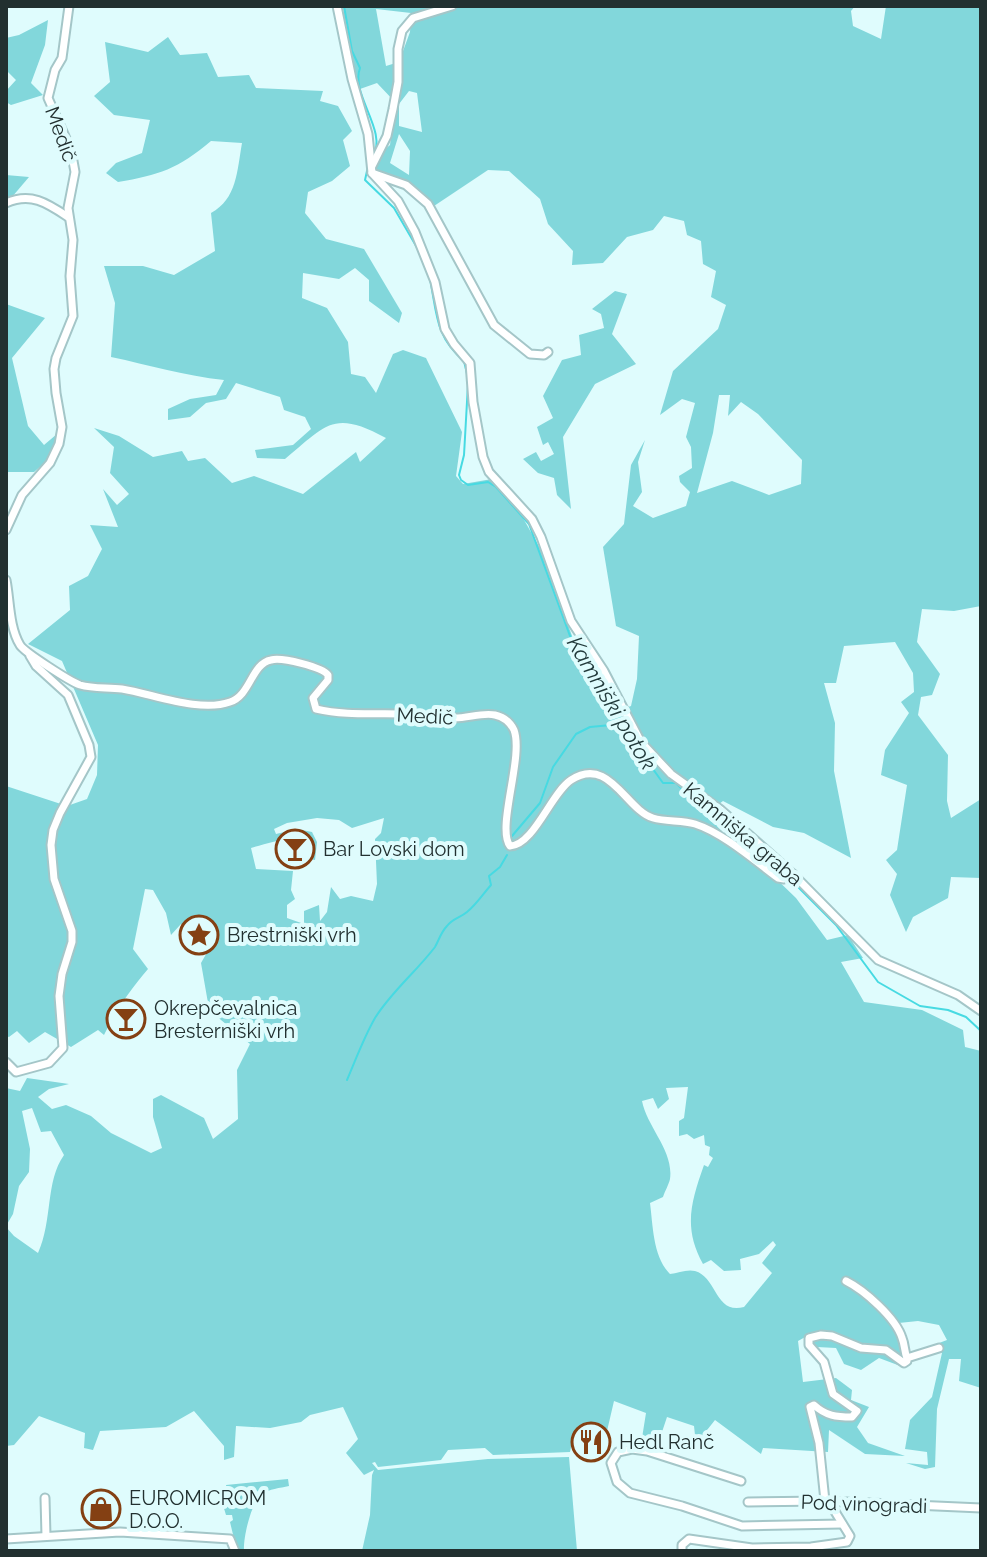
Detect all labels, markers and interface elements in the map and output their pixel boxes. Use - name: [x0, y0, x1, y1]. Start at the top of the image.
- street label: Medič: [40, 103, 82, 165]
- water label: Kamniški potok: [562, 631, 662, 775]
- street label: Medič: [396, 703, 454, 729]
- street label: Kamniška graba: [679, 777, 807, 891]
- bar icon: Bar Lovski dom: [274, 828, 316, 870]
- place label: Bar Lovski dom: [323, 837, 465, 861]
- place icon: Brestrniški vrh: [178, 914, 220, 956]
- place label: Brestrniški vrh: [227, 923, 357, 947]
- place label: Okrepčevalnica Bresterniški vrh: [154, 996, 297, 1043]
- bar icon: Okrepčevalnica Bresterniški vrh: [105, 998, 147, 1040]
- restaurant icon: Hedl Ranč: [570, 1421, 612, 1463]
- place label: Hedl Ranč: [619, 1430, 714, 1454]
- place label: EUROMICROM D.O.O.: [129, 1486, 266, 1533]
- shop icon: EUROMICROM D.O.O.: [80, 1488, 122, 1530]
- street label: Pod vinogradi: [800, 1490, 928, 1518]

